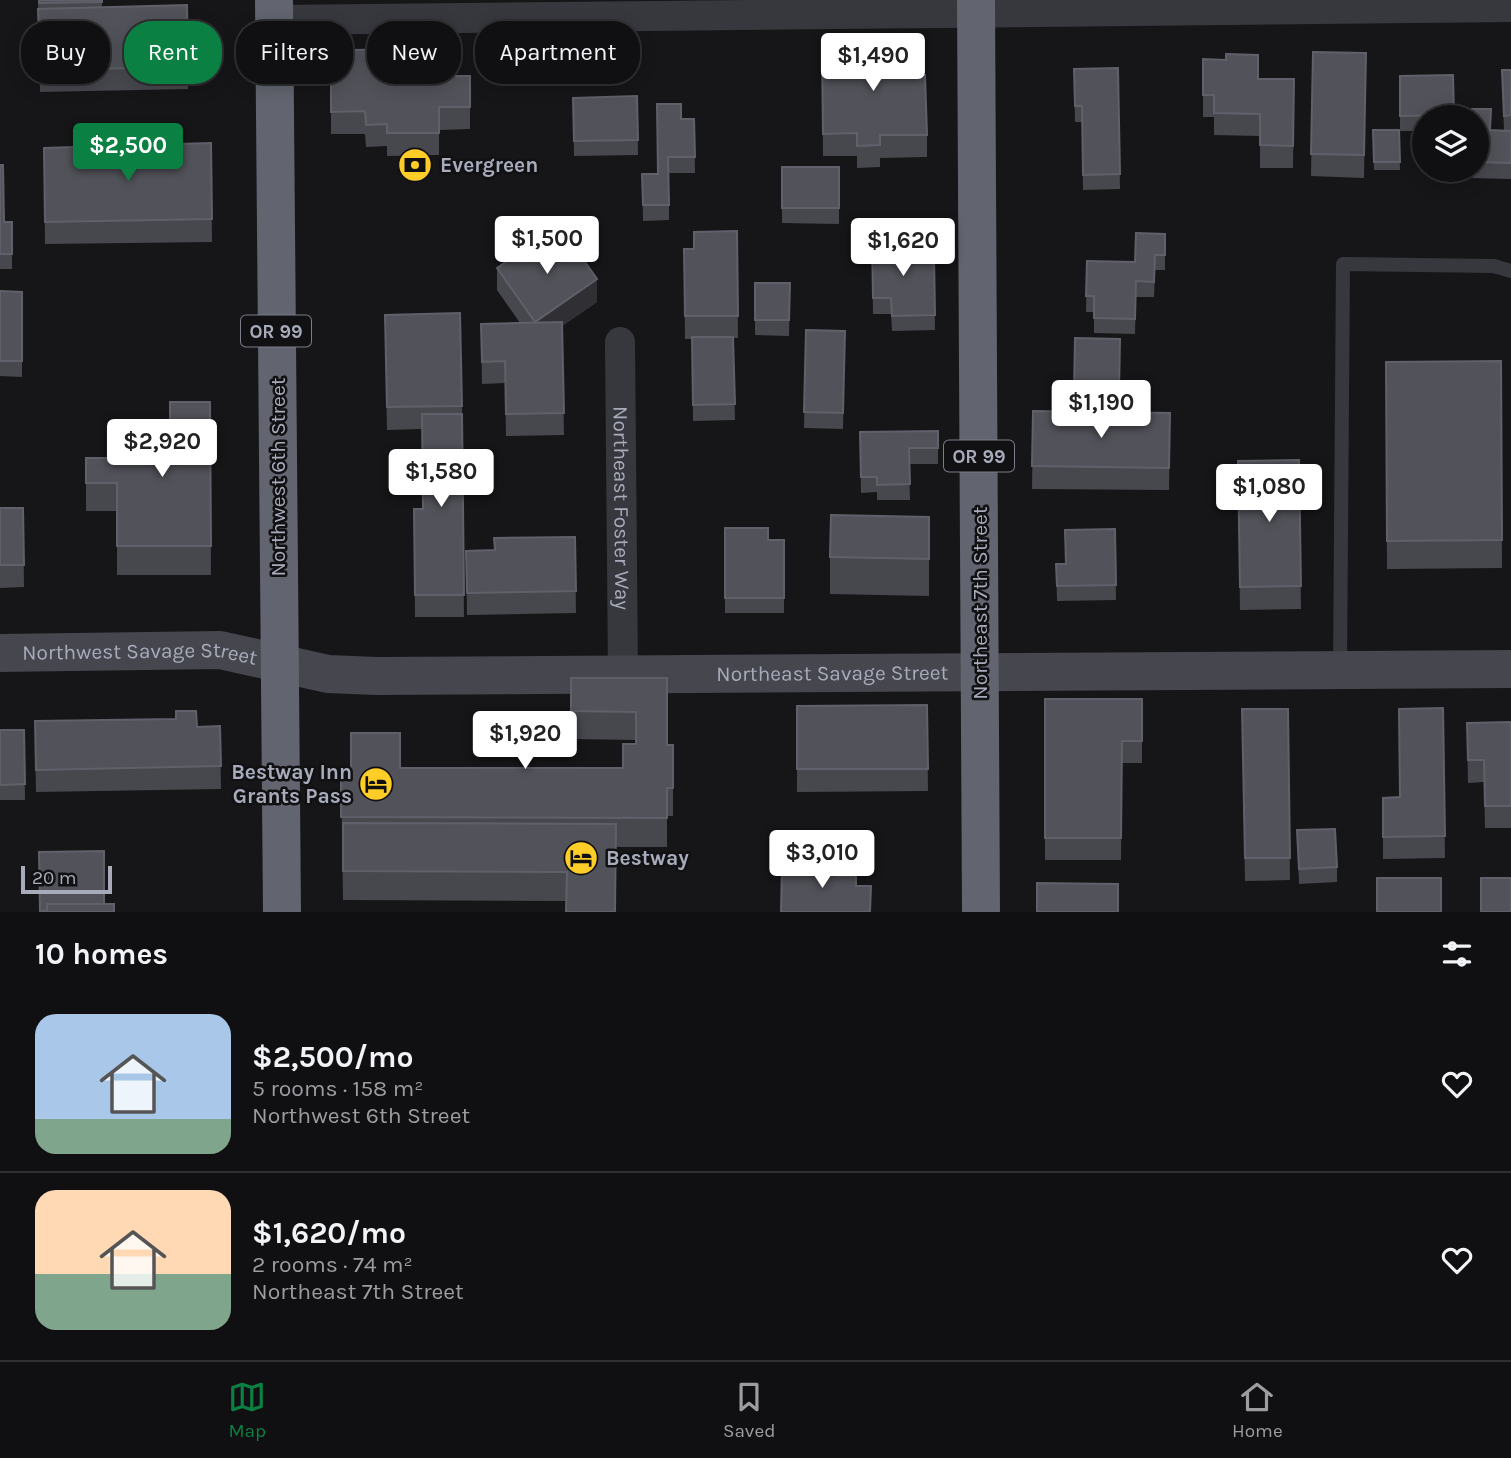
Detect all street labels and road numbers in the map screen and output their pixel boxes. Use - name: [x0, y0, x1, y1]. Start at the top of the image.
- road number: OR 99: [241, 316, 311, 346]
- street label: Northwest 6th Street: [266, 377, 290, 577]
- street label: Northeast Foster Way: [609, 406, 634, 610]
- road number: OR 99: [944, 440, 1014, 471]
- street label: Northeast 7th Street: [968, 506, 992, 700]
- street label: Northwest Savage Street: [22, 638, 260, 670]
- street label: Northeast Savage Street: [716, 660, 949, 686]

